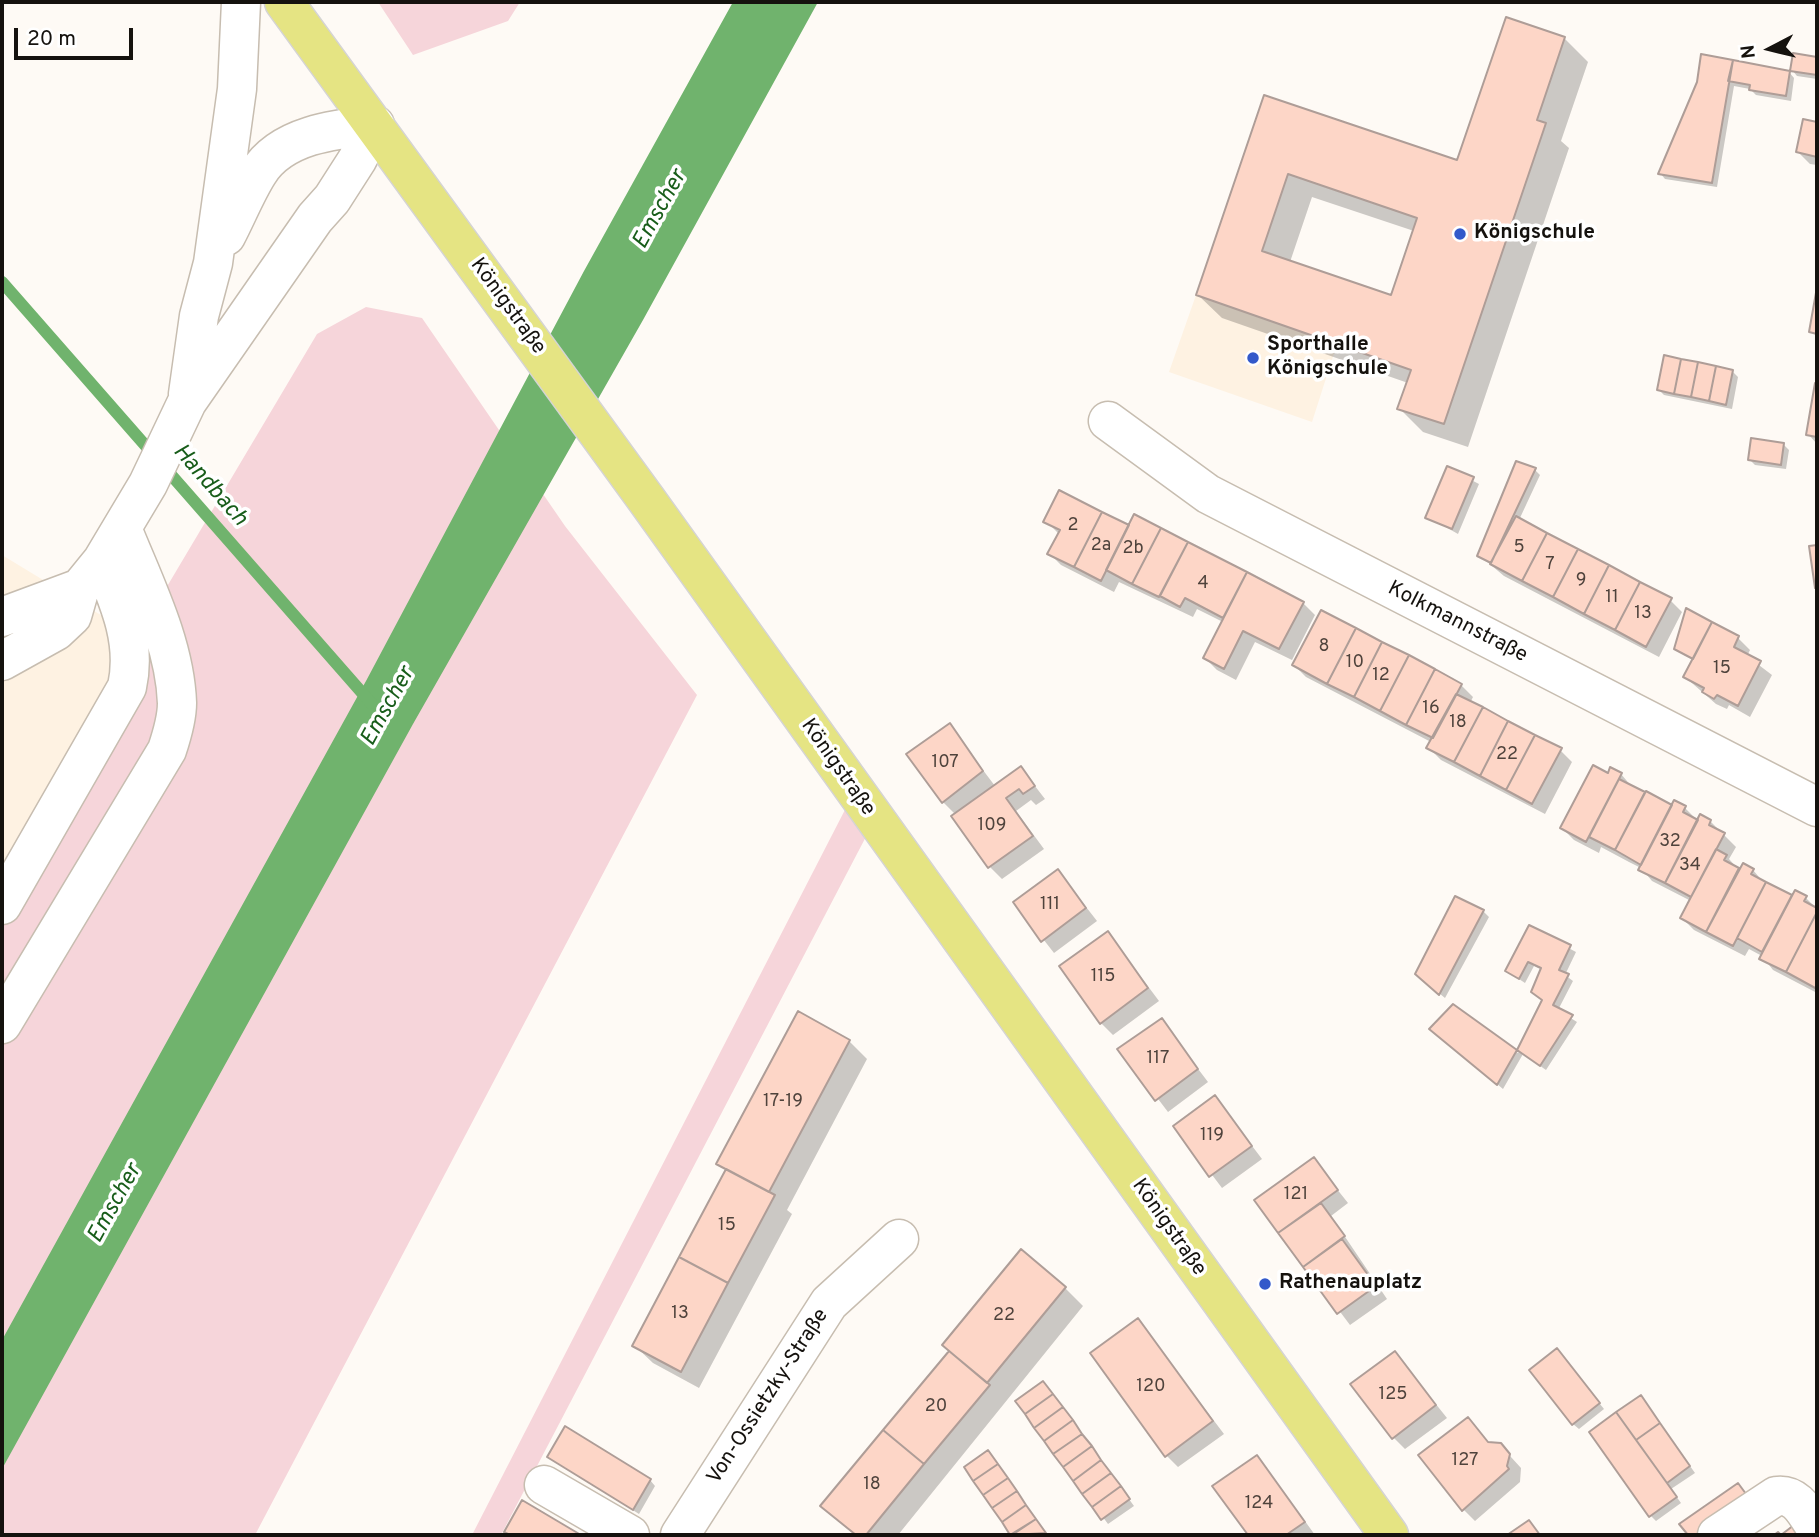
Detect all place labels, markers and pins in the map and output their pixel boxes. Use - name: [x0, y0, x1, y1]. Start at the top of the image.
- place label: Königschule: [1474, 221, 1595, 247]
- marker: Königschule: [1452, 226, 1468, 242]
- place label: Sporthalle Königschule: [1267, 333, 1388, 383]
- marker: Sporthalle Königschule: [1245, 350, 1261, 366]
- place label: Rathenauplatz: [1279, 1271, 1422, 1297]
- marker: Rathenauplatz: [1257, 1276, 1273, 1292]

